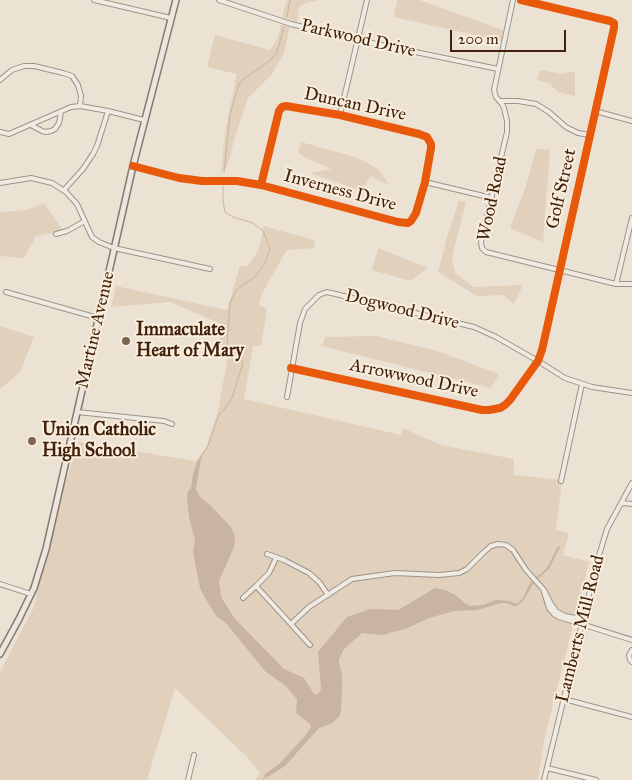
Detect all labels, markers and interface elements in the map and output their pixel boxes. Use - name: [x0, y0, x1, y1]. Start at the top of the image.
- street label: Parkwood Drive: [298, 15, 418, 63]
- scale bar: [452, 20, 568, 52]
- text: 200 m: [458, 30, 499, 48]
- street label: Duncan Drive: [302, 84, 408, 126]
- street label: Golf Street: [542, 147, 582, 231]
- street label: Wood Road: [473, 155, 513, 243]
- street label: Inverness Drive: [281, 166, 399, 216]
- street label: Martine Avenue: [72, 269, 120, 391]
- street label: Dogwood Drive: [343, 285, 461, 335]
- place label: Immaculate Heart of Mary: [136, 320, 244, 362]
- marker: Immaculate Heart of Mary: [120, 335, 132, 347]
- street label: Arrowwood Drive: [348, 355, 480, 403]
- place label: Union Catholic High School: [42, 420, 156, 462]
- marker: Union Catholic High School: [26, 435, 38, 447]
- street label: Lamberts Mill Road: [552, 553, 610, 705]

